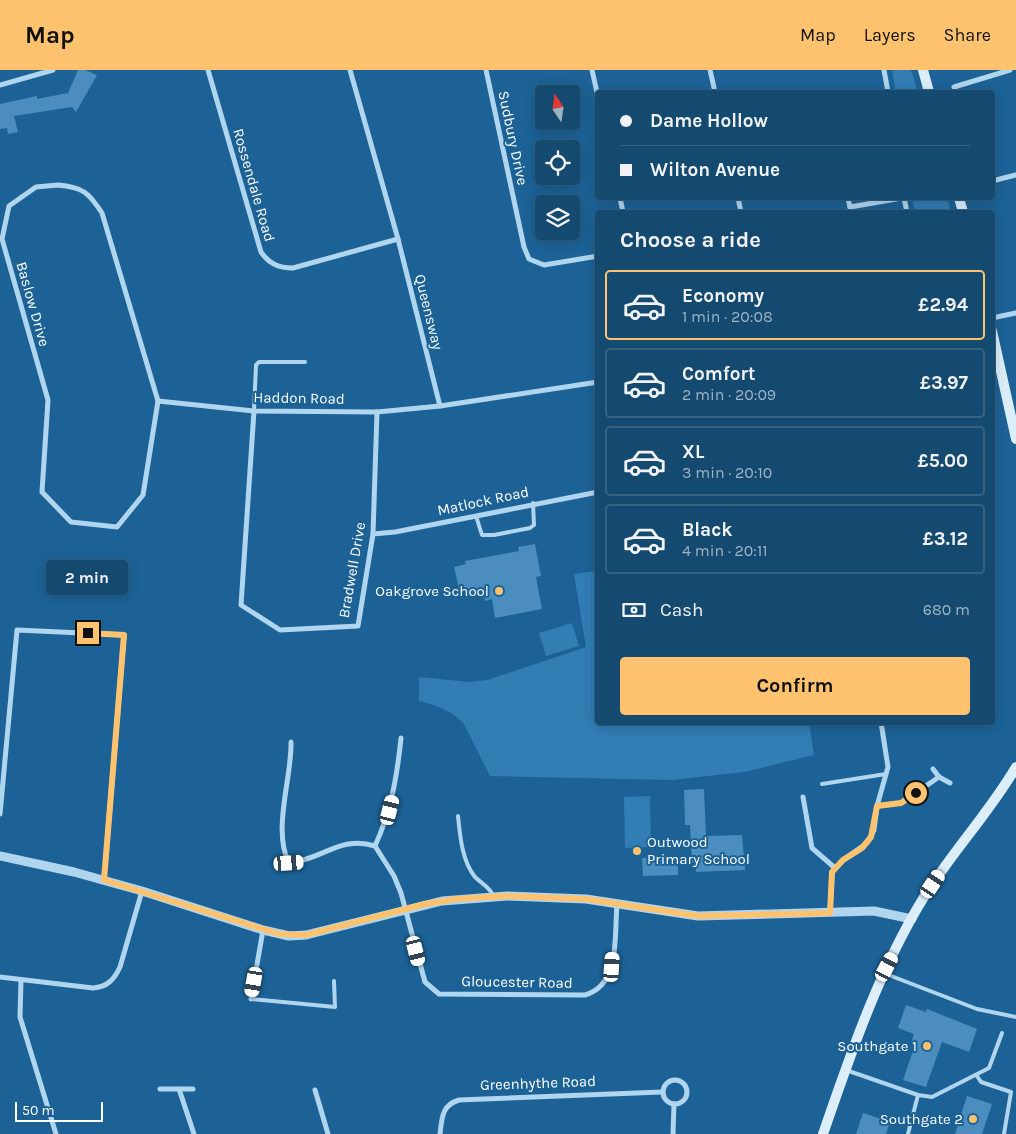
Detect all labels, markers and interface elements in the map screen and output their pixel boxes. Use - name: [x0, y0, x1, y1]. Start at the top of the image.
- text: Map: [25, 21, 75, 49]
- text: Map: [800, 24, 836, 46]
- text: Layers: [864, 24, 916, 46]
- text: Share: [944, 24, 991, 46]
- north arrow: [535, 85, 580, 130]
- map controls: [535, 85, 580, 240]
- street label: Sudbury Drive: [494, 89, 532, 187]
- text: Dame Hollow: [650, 110, 768, 132]
- street label: Rossendale Road: [229, 126, 279, 244]
- button: locate: [535, 140, 580, 185]
- text: Wilton Avenue: [650, 159, 780, 181]
- button: layers: [535, 195, 580, 240]
- text: Choose a ride: [620, 227, 761, 253]
- street label: Baslow Drive: [12, 260, 54, 348]
- street label: Queensway: [411, 272, 447, 352]
- icon: car: [622, 283, 667, 328]
- text: Economy: [682, 285, 764, 307]
- text: £2.94: [918, 294, 968, 316]
- text: 1 min · 20:08: [682, 307, 773, 326]
- icon: car: [622, 361, 667, 406]
- text: Comfort: [682, 363, 756, 385]
- text: £3.97: [920, 372, 968, 394]
- text: 2 min · 20:09: [682, 385, 776, 404]
- street label: Haddon Road: [253, 388, 345, 408]
- icon: car: [622, 439, 667, 484]
- text: XL: [682, 441, 704, 463]
- text: £5.00: [917, 450, 968, 472]
- text: 3 min · 20:10: [682, 463, 772, 482]
- street label: Matlock Road: [435, 482, 531, 520]
- icon: car: [622, 517, 667, 562]
- text: Black: [682, 519, 733, 541]
- street label: Bradwell Drive: [335, 520, 369, 620]
- text: £3.12: [922, 528, 968, 550]
- text: 4 min · 20:11: [682, 541, 768, 560]
- callout: 2 min: [47, 560, 129, 596]
- text: 2 min: [65, 568, 109, 587]
- place label: Oakgrove School: [375, 582, 489, 600]
- marker: Oakgrove School: [493, 585, 505, 597]
- icon: cash: [620, 596, 648, 624]
- text: Cash: [660, 599, 704, 621]
- text: 680 m: [923, 600, 970, 619]
- route end: [77, 622, 99, 644]
- button: Confirm: [620, 657, 970, 715]
- route start: [905, 782, 927, 804]
- car: [379, 794, 400, 826]
- place label: Outwood Primary School: [647, 833, 750, 868]
- marker: Outwood Primary School: [631, 845, 643, 857]
- car: [273, 854, 304, 872]
- car: [918, 867, 947, 901]
- car: [405, 935, 426, 967]
- car: [873, 950, 900, 984]
- car: [603, 952, 620, 982]
- car: [244, 966, 263, 998]
- street label: Gloucester Road: [461, 972, 573, 992]
- place label: Southgate 1: [837, 1037, 917, 1055]
- marker: Southgate 1: [921, 1040, 933, 1052]
- street label: Greenhythe Road: [480, 1072, 596, 1094]
- scale bar: [15, 1099, 102, 1122]
- text: 50 m: [22, 1102, 55, 1119]
- place label: Southgate 2: [880, 1110, 963, 1128]
- marker: Southgate 2: [967, 1113, 979, 1125]

